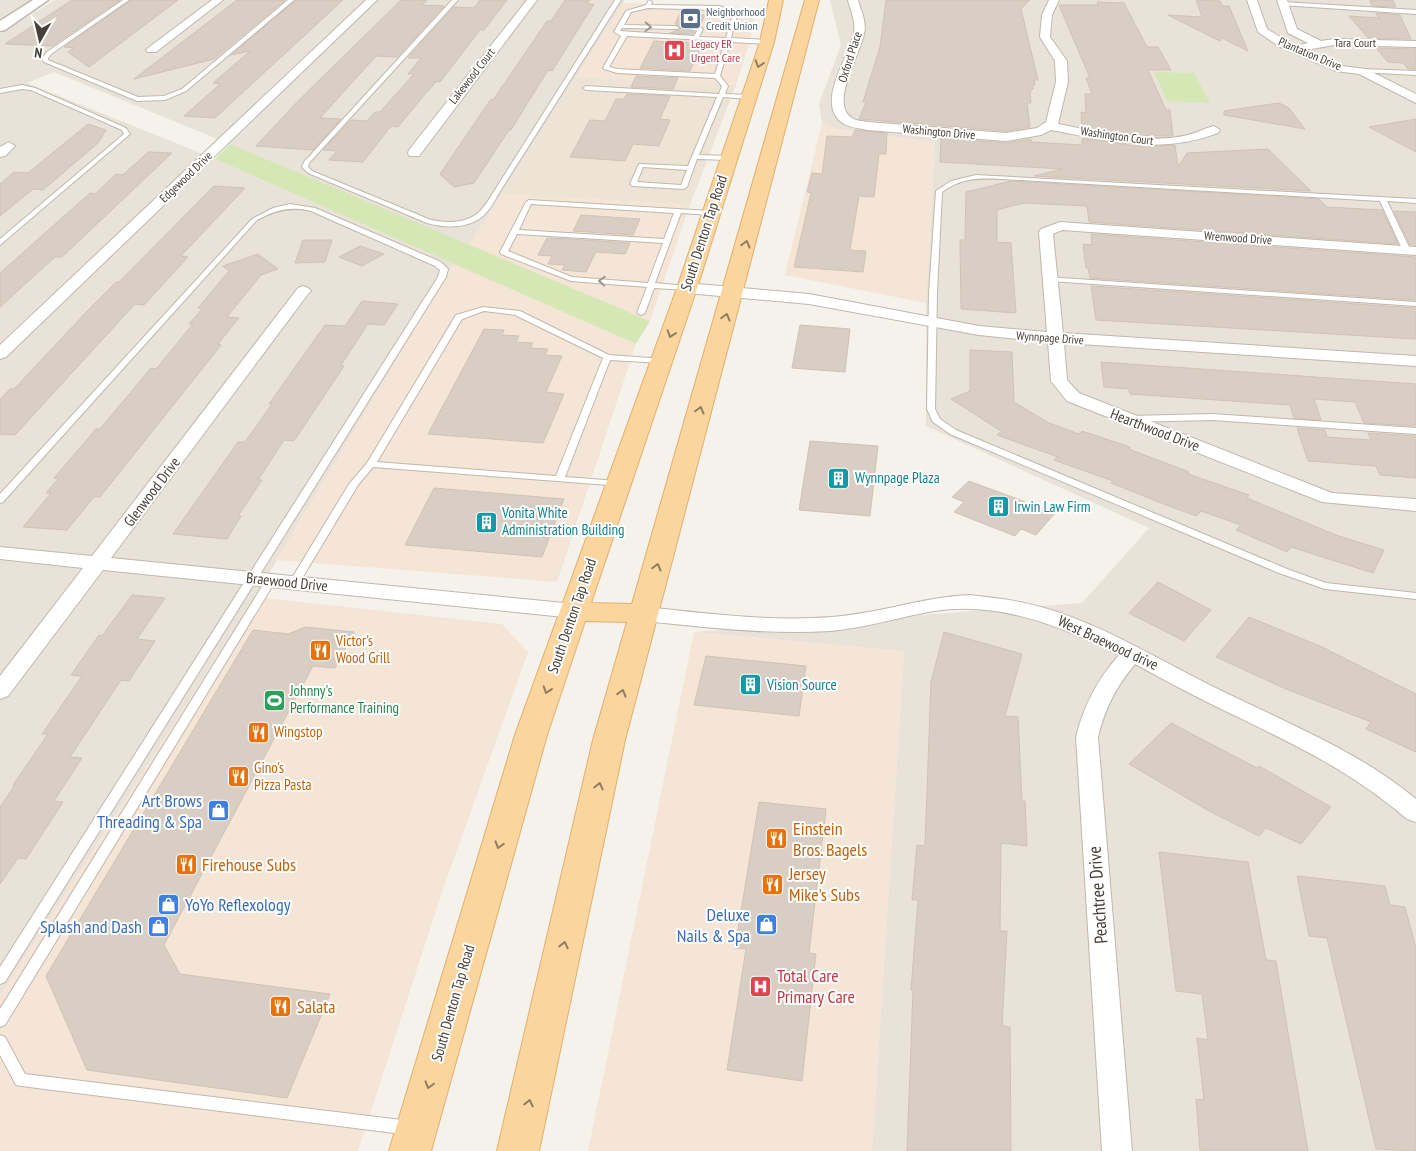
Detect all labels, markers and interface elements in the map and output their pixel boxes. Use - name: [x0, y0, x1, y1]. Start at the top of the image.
- place label: Neighborhood Credit Union: [706, 4, 765, 33]
- bank icon: Neighborhood Credit Union: [678, 7, 702, 31]
- north arrow: [15, 15, 65, 65]
- one-way arrow: [645, 21, 653, 32]
- street label: Oxford Place: [834, 30, 865, 84]
- street label: Plantation Drive: [1276, 34, 1344, 74]
- street label: Tara Court: [1334, 35, 1377, 50]
- place label: Legacy ER Urgent Care: [691, 36, 740, 65]
- hospital icon: Legacy ER Urgent Care: [663, 39, 687, 63]
- text: N: [33, 43, 43, 62]
- street label: Lakewood Court: [445, 44, 498, 107]
- one-way arrow: [755, 59, 765, 68]
- street label: Washington Drive: [902, 121, 976, 142]
- street label: Washington Court: [1080, 123, 1155, 148]
- street label: Edgewood Drive: [156, 148, 215, 205]
- street label: South Denton Tap Road: [676, 173, 731, 293]
- street label: Wrenwood Drive: [1204, 228, 1273, 247]
- one-way arrow: [740, 239, 751, 248]
- one-way arrow: [598, 275, 606, 286]
- one-way arrow: [720, 313, 731, 321]
- street label: Wynnpage Drive: [1016, 328, 1084, 347]
- one-way arrow: [667, 329, 677, 338]
- street label: Hearthwood Drive: [1108, 404, 1202, 455]
- one-way arrow: [695, 407, 705, 415]
- street label: Glenwood Drive: [119, 453, 184, 530]
- building icon: Wynnpage Plaza: [827, 466, 851, 490]
- place label: Wynnpage Plaza: [855, 468, 940, 487]
- building icon: Irwin Law Firm: [986, 495, 1010, 519]
- place label: Irwin Law Firm: [1014, 497, 1091, 516]
- place label: Vonita White Administration Building: [501, 503, 625, 539]
- building icon: Vonita White Administration Building: [474, 510, 498, 534]
- street label: South Denton Tap Road: [543, 556, 600, 676]
- one-way arrow: [652, 564, 662, 572]
- street label: Braewood Drive: [245, 568, 329, 595]
- street label: West Braewood drive: [1055, 611, 1161, 674]
- place label: Victor's Wood Grill: [335, 631, 390, 667]
- restaurant icon: Victor's Wood Grill: [308, 638, 332, 662]
- building icon: Vision Source: [739, 673, 763, 697]
- place label: Vision Source: [766, 675, 837, 694]
- place label: Johnny's Performance Training: [289, 681, 399, 717]
- one-way arrow: [542, 685, 552, 694]
- sports icon: Johnny's Performance Training: [262, 688, 286, 712]
- one-way arrow: [617, 690, 627, 698]
- restaurant icon: Wingstop: [246, 720, 270, 744]
- place label: Wingstop: [274, 722, 322, 741]
- place label: Gino's Pizza Pasta: [254, 758, 312, 794]
- restaurant icon: Gino's Pizza Pasta: [226, 765, 250, 789]
- one-way arrow: [593, 782, 604, 791]
- place label: Art Brows Threading & Spa: [97, 789, 202, 833]
- shop icon: Art Brows Threading & Spa: [206, 799, 230, 823]
- place label: Einstein Bros. Bagels: [793, 817, 867, 861]
- restaurant icon: Einstein Bros. Bagels: [765, 827, 789, 851]
- one-way arrow: [494, 841, 504, 849]
- street label: Peachtree Drive: [1083, 846, 1112, 945]
- restaurant icon: Firehouse Subs: [174, 853, 198, 877]
- place label: Firehouse Subs: [202, 853, 296, 876]
- place label: Jersey Mike's Subs: [788, 862, 860, 906]
- restaurant icon: Jersey Mike's Subs: [761, 872, 785, 896]
- shop icon: YoYo Reflexology: [157, 893, 181, 917]
- place label: YoYo Reflexology: [185, 893, 291, 916]
- place label: Deluxe Nails & Spa: [677, 903, 750, 947]
- shop icon: Deluxe Nails & Spa: [754, 913, 778, 937]
- place label: Splash and Dash: [40, 915, 142, 938]
- shop icon: Splash and Dash: [146, 915, 170, 939]
- one-way arrow: [558, 940, 569, 949]
- street label: South Denton Tap Road: [427, 942, 478, 1063]
- place label: Total Care Primary Care: [777, 964, 855, 1008]
- hospital icon: Total Care Primary Care: [749, 974, 773, 998]
- restaurant icon: Salata: [269, 995, 293, 1019]
- place label: Salata: [297, 995, 335, 1018]
- one-way arrow: [425, 1081, 435, 1089]
- one-way arrow: [523, 1099, 534, 1108]

